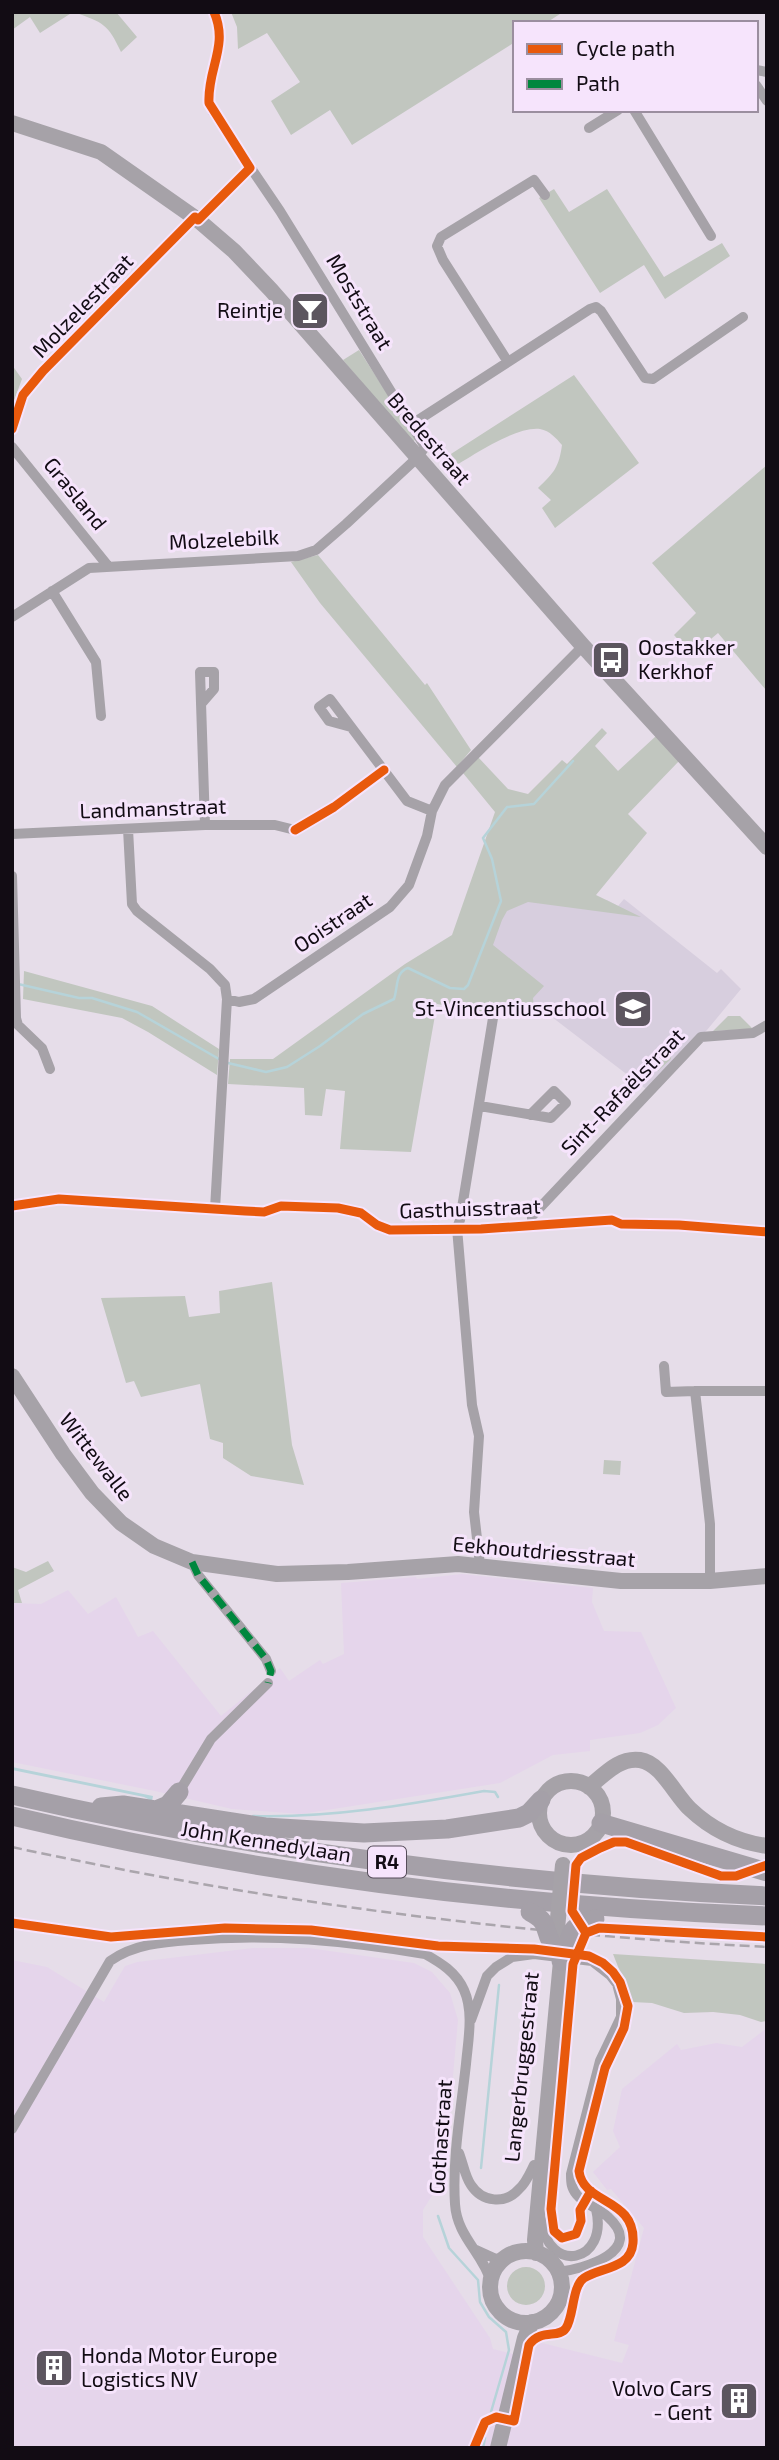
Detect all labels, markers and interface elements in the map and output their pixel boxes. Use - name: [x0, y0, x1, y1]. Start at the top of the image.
- legend: [513, 21, 758, 112]
- text: Cycle path: [576, 35, 675, 60]
- text: Path: [576, 70, 620, 95]
- street label: Molzelestraat: [26, 248, 138, 362]
- street label: Moststraat: [322, 249, 399, 354]
- bar icon: Reintje: [289, 290, 331, 332]
- place label: Reintje: [217, 297, 283, 323]
- street label: Bredestraat: [383, 387, 477, 489]
- street label: Grasland: [39, 452, 113, 534]
- street label: Molzelebilk: [168, 523, 280, 554]
- place label: Oostakker Kerkhof: [638, 634, 735, 683]
- bus stop icon: Oostakker Kerkhof: [590, 639, 632, 681]
- street label: Landmanstraat: [79, 792, 227, 823]
- street label: Ooistraat: [288, 886, 376, 957]
- school or university icon: St-Vincentiusschool: [612, 988, 654, 1030]
- place label: St-Vincentiusschool: [415, 995, 607, 1020]
- street label: Sint-Rafaëlstraat: [555, 1022, 689, 1159]
- street label: Gasthuisstraat: [399, 1193, 541, 1222]
- street label: Wittewalle: [55, 1407, 139, 1505]
- street label: Eekhoutdriesstraat: [452, 1530, 637, 1571]
- street label: John Kennedylaan: [179, 1815, 353, 1866]
- road number: R4: [368, 1846, 406, 1878]
- street label: Langerbruggestraat: [498, 1971, 543, 2163]
- street label: Gothastraat: [423, 2079, 456, 2195]
- place label: Honda Motor Europe Logistics NV: [81, 2342, 278, 2391]
- building icon: Honda Motor Europe Logistics NV: [33, 2347, 75, 2389]
- place label: Volvo Cars - Gent: [612, 2375, 712, 2424]
- building icon: Volvo Cars - Gent: [718, 2380, 760, 2422]

